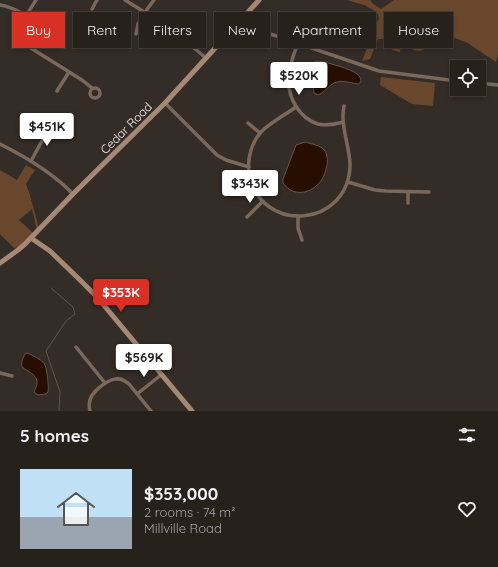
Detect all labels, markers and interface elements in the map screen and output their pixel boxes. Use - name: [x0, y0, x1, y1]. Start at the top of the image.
- chip: Buy: [12, 12, 65, 48]
- chip: Rent: [73, 12, 131, 48]
- chip: Filters: [139, 12, 206, 48]
- chip: New: [214, 12, 270, 48]
- chip: Apartment: [278, 12, 376, 48]
- chip: House: [384, 12, 453, 48]
- map controls: [450, 60, 486, 96]
- button: locate: [450, 60, 486, 96]
- pin: $520K: [271, 62, 327, 96]
- text: $520K: [279, 67, 319, 83]
- street label: Cedar Road: [97, 99, 155, 157]
- pin: $451K: [19, 113, 75, 147]
- text: $451K: [29, 118, 65, 134]
- pin: $343K: [222, 170, 278, 204]
- text: $343K: [231, 175, 269, 191]
- pin: $353K: [93, 279, 149, 313]
- text: $353K: [102, 284, 140, 300]
- pin: $569K: [116, 344, 172, 378]
- text: $569K: [125, 349, 163, 365]
- icon: filters: [456, 424, 478, 446]
- text: 5 homes: [20, 425, 89, 446]
- text: $353,000: [144, 483, 218, 504]
- icon: home: [52, 485, 100, 533]
- icon: heart: [456, 498, 478, 520]
- text: 2 rooms · 74 m²: [144, 504, 235, 520]
- text: Millville Road: [144, 520, 222, 536]

